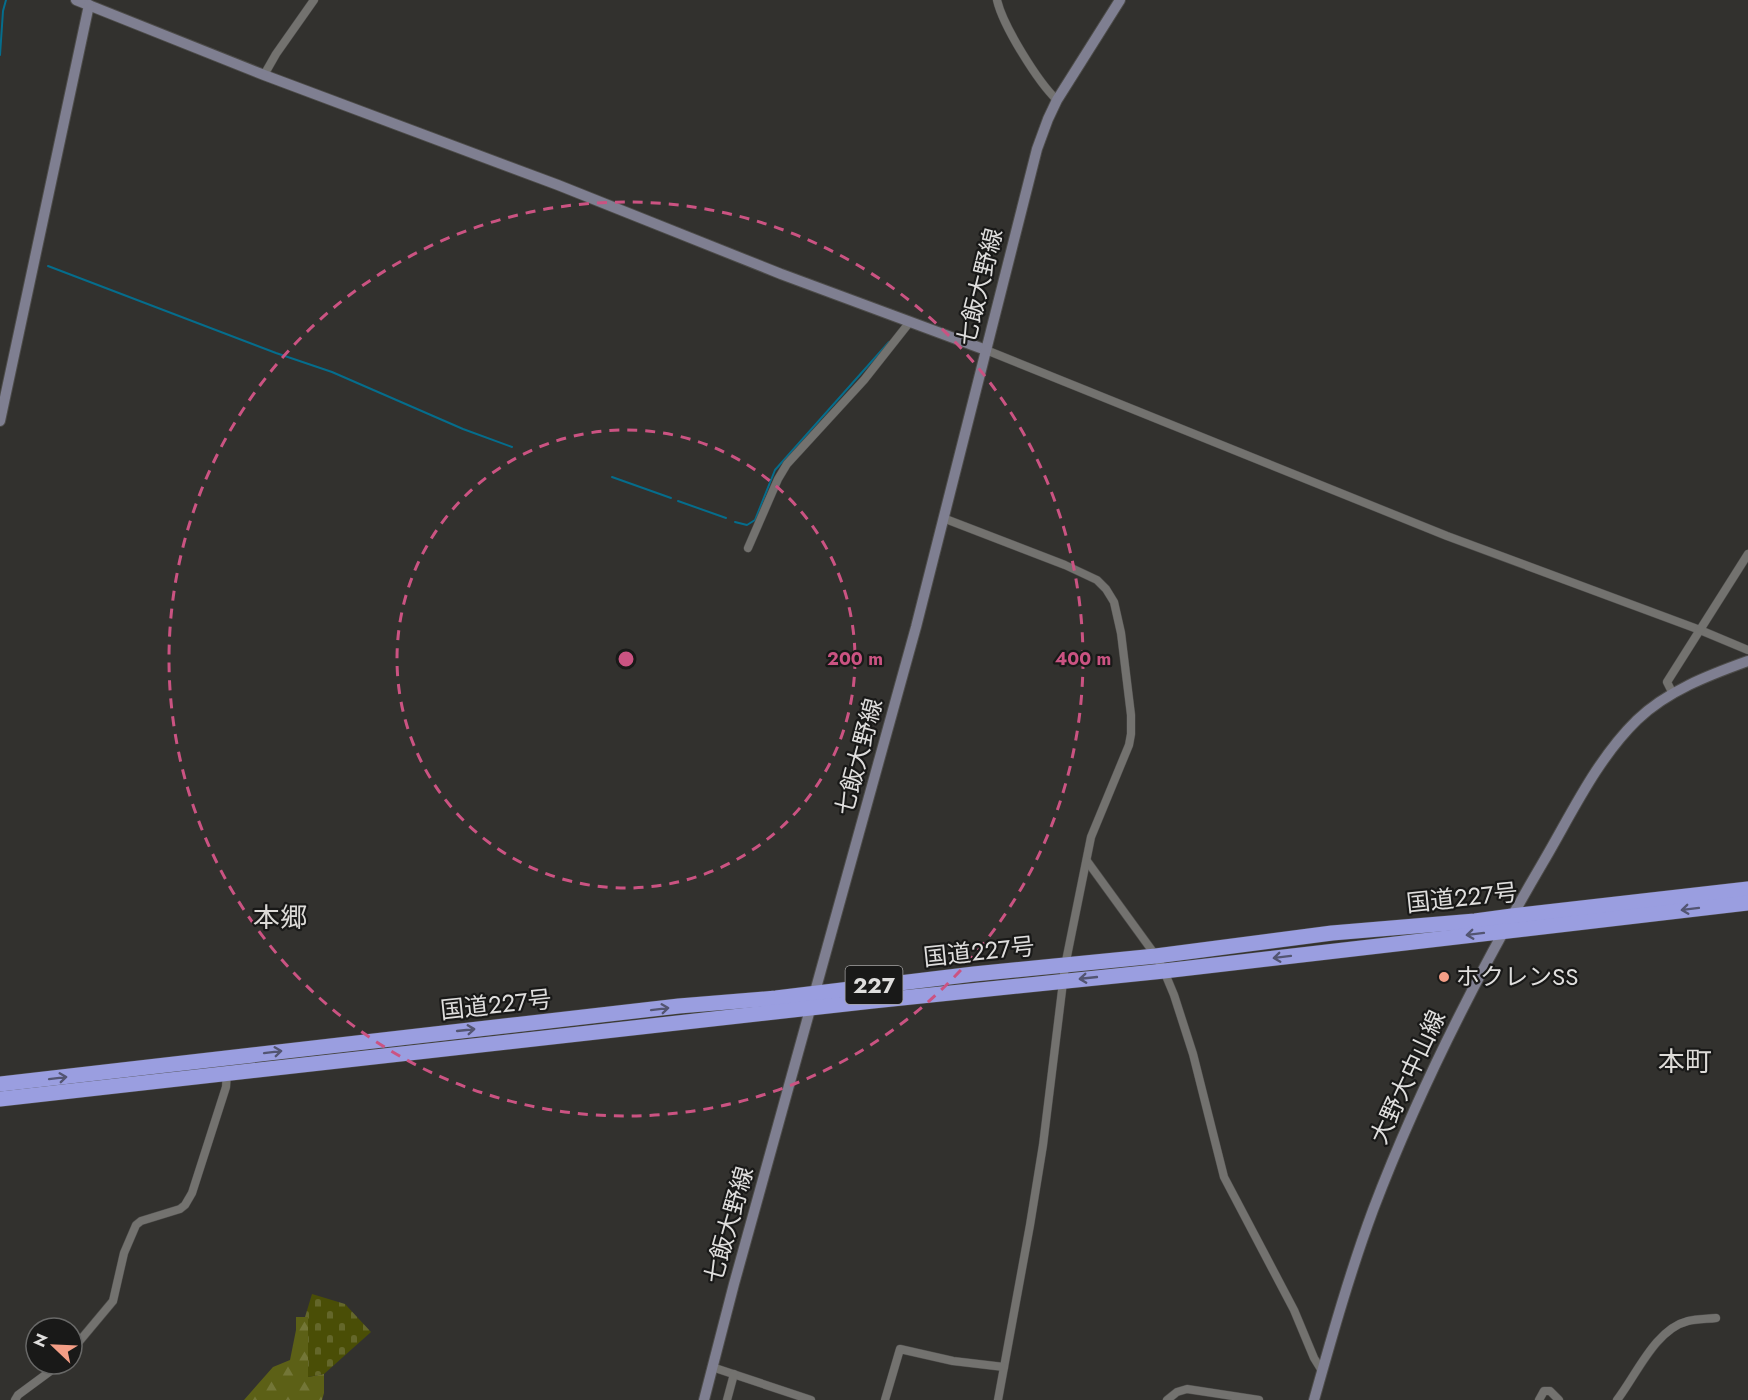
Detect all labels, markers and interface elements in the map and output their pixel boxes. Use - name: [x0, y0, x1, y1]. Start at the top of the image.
- street label: 七飯大野線: [948, 224, 1011, 349]
- text: 200 m: [827, 646, 883, 672]
- text: 400 m: [1055, 646, 1111, 672]
- centre of rings: [616, 649, 636, 669]
- street label: 七飯大野線: [826, 694, 891, 819]
- street label: 国道227号: [1404, 874, 1519, 921]
- district label: 本郷: [253, 898, 307, 937]
- one-way arrow: [1680, 904, 1700, 915]
- street label: 国道227号: [921, 928, 1036, 975]
- one-way arrow: [1466, 929, 1486, 940]
- one-way arrow: [1272, 952, 1292, 963]
- place label: ホクレンSS: [1456, 959, 1578, 994]
- road number: 227: [846, 966, 902, 1004]
- marker: ホクレンSS: [1437, 970, 1451, 984]
- one-way arrow: [1078, 973, 1098, 984]
- street label: 国道227号: [438, 981, 553, 1028]
- one-way arrow: [650, 1003, 670, 1014]
- street label: 大野大中山線: [1361, 1004, 1454, 1149]
- one-way arrow: [456, 1024, 476, 1035]
- district label: 本町: [1658, 1042, 1712, 1081]
- one-way arrow: [262, 1047, 282, 1058]
- one-way arrow: [48, 1072, 68, 1083]
- street label: 七飯大野線: [695, 1162, 762, 1287]
- north arrow: [24, 1316, 84, 1376]
- text: N: [28, 1330, 54, 1351]

